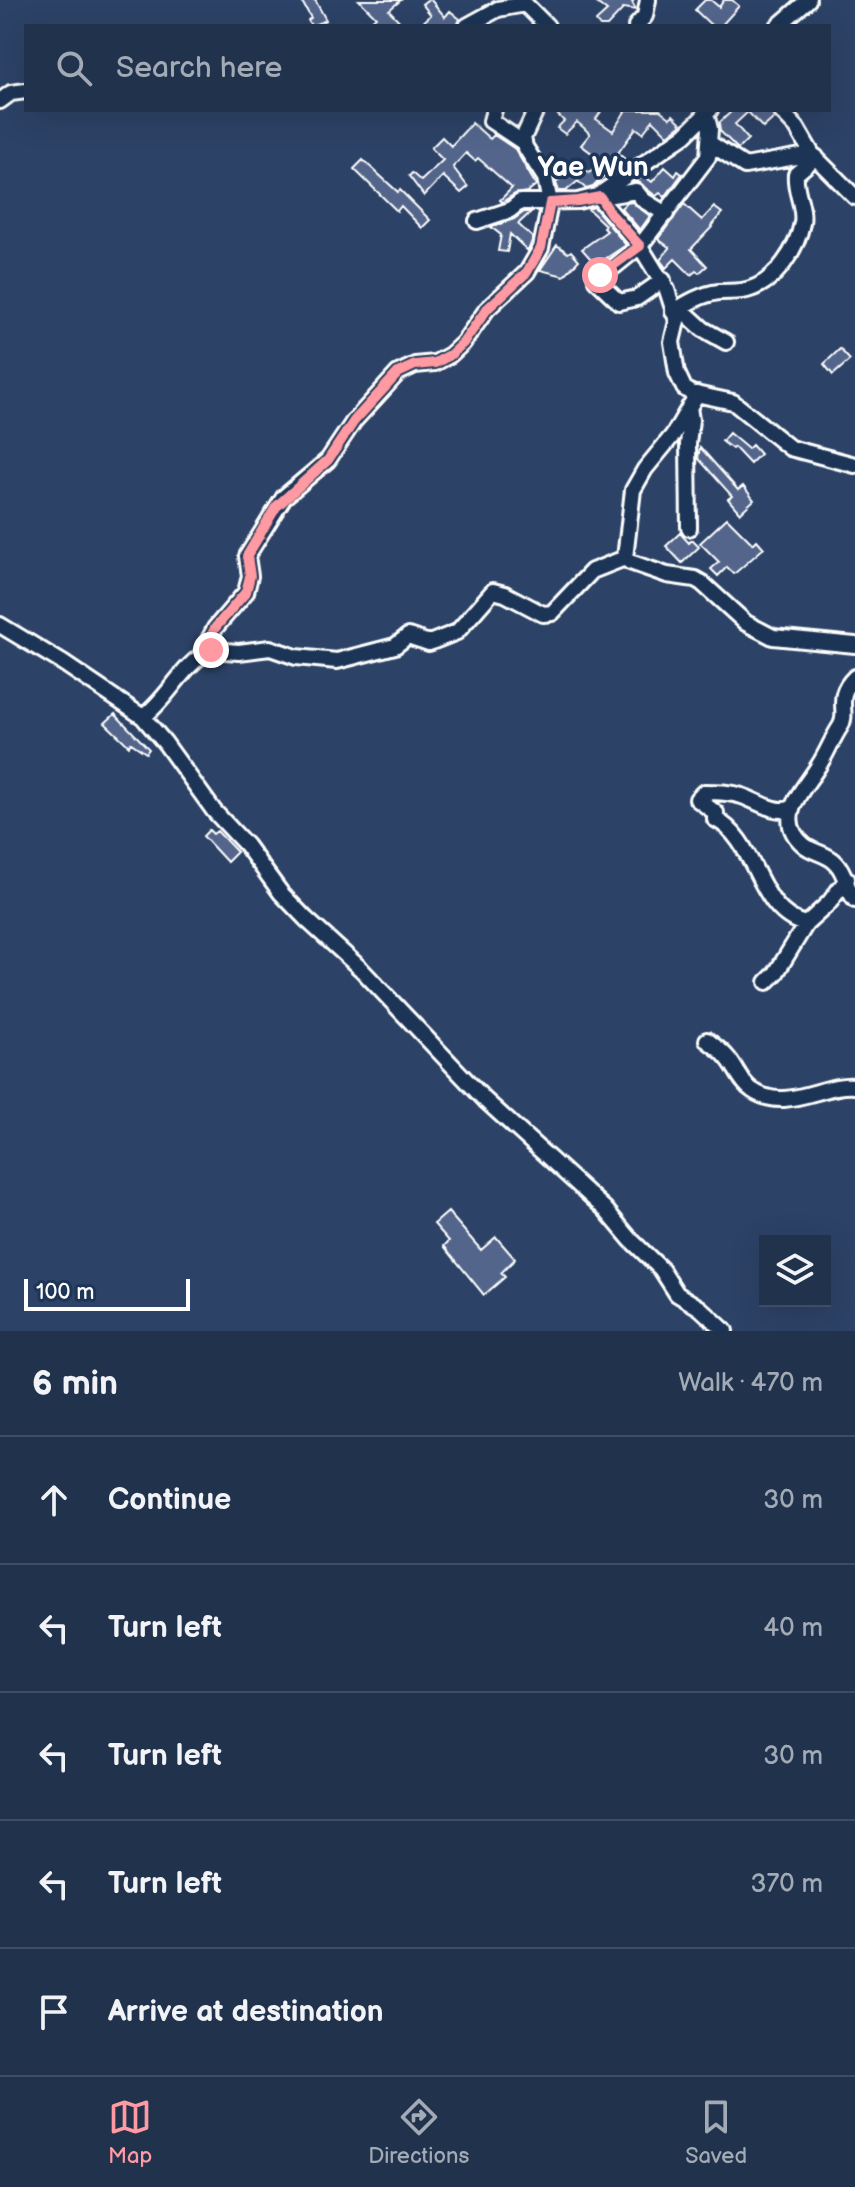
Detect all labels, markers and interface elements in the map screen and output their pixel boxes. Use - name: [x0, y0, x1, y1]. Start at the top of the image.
- search box: [24, 24, 831, 112]
- icon: search: [52, 46, 96, 90]
- text: Search here: [116, 50, 282, 86]
- district label: Yae Wun: [537, 151, 649, 184]
- route start: [582, 257, 618, 293]
- route end: [193, 632, 229, 668]
- map controls: [759, 1235, 831, 1307]
- button: layers: [759, 1235, 831, 1307]
- scale bar: [24, 1275, 190, 1311]
- text: 100 m: [36, 1279, 95, 1306]
- text: 6 min: [32, 1363, 118, 1404]
- text: Walk · 470 m: [678, 1368, 823, 1399]
- icon: ahead: [32, 1478, 76, 1522]
- text: Continue: [108, 1482, 231, 1518]
- text: 30 m: [763, 1485, 823, 1516]
- icon: left: [32, 1606, 76, 1650]
- text: Turn left: [108, 1610, 222, 1646]
- text: 40 m: [763, 1613, 823, 1644]
- icon: left: [32, 1734, 76, 1778]
- text: Turn left: [108, 1738, 222, 1774]
- text: 30 m: [763, 1741, 823, 1772]
- icon: left: [32, 1862, 76, 1906]
- text: Turn left: [108, 1866, 222, 1902]
- text: 370 m: [750, 1869, 823, 1900]
- icon: arrive: [32, 1990, 76, 2034]
- text: Arrive at destination: [108, 1994, 384, 2030]
- tab: Map: [108, 2095, 152, 2170]
- tab: Directions: [368, 2095, 469, 2170]
- tab: Saved: [685, 2095, 747, 2170]

